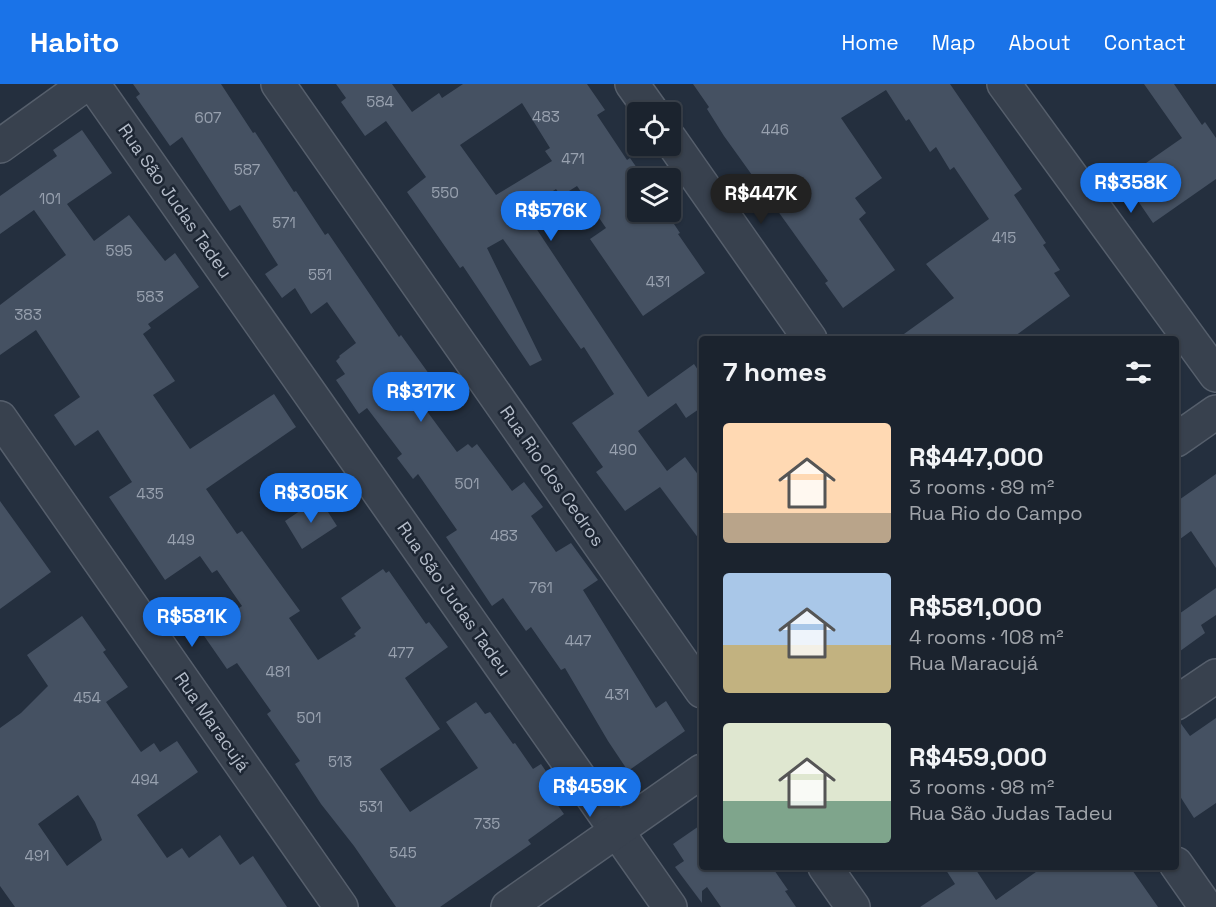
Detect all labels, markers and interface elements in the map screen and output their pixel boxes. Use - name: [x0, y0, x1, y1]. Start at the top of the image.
- text: Habito: [30, 24, 119, 60]
- text: Home: [841, 29, 899, 56]
- text: Map: [932, 29, 976, 56]
- text: About: [1009, 29, 1071, 56]
- text: Contact: [1104, 29, 1186, 56]
- house number: 584: [366, 92, 394, 111]
- map controls: [627, 102, 681, 222]
- button: locate: [627, 102, 681, 156]
- house number: 483: [532, 107, 560, 126]
- house number: 607: [195, 108, 222, 127]
- street label: Rua São Judas Tadeu: [113, 119, 237, 282]
- house number: 446: [761, 120, 789, 139]
- house number: 471: [561, 149, 585, 168]
- house number: 587: [234, 160, 260, 179]
- pin: R$358K: [1082, 163, 1180, 214]
- button: layers: [627, 168, 681, 222]
- text: R$358K: [1094, 169, 1168, 195]
- pin: R$447K: [712, 174, 810, 225]
- text: R$447K: [725, 180, 797, 206]
- house number: 550: [431, 183, 459, 202]
- house number: 101: [39, 189, 61, 208]
- pin: R$576K: [502, 191, 600, 242]
- text: R$576K: [515, 197, 587, 223]
- house number: 571: [272, 213, 296, 232]
- house number: 415: [992, 228, 1016, 247]
- house number: 595: [105, 241, 133, 260]
- house number: 551: [308, 265, 332, 284]
- house number: 431: [646, 272, 670, 291]
- house number: 583: [136, 287, 164, 306]
- house number: 383: [14, 305, 42, 324]
- text: 7 homes: [723, 355, 827, 389]
- icon: filters: [1122, 356, 1155, 389]
- pin: R$317K: [372, 372, 470, 423]
- text: R$317K: [386, 378, 456, 404]
- street label: Rua Rio dos Cedros: [495, 401, 610, 551]
- house number: 490: [609, 440, 637, 459]
- text: R$447,000: [909, 440, 1044, 474]
- icon: home: [771, 447, 843, 519]
- pin: R$305K: [262, 473, 360, 524]
- house number: 501: [455, 474, 479, 493]
- text: 3 rooms · 89 m²: [909, 474, 1054, 500]
- text: R$305K: [274, 479, 348, 505]
- house number: 435: [136, 484, 164, 503]
- text: Rua Rio do Campo: [909, 500, 1083, 526]
- street label: Rua São Judas Tadeu: [392, 517, 516, 680]
- house number: 483: [490, 526, 518, 545]
- house number: 449: [167, 530, 195, 549]
- house number: 761: [529, 578, 553, 597]
- text: R$581,000: [909, 590, 1042, 624]
- pin: R$581K: [143, 597, 241, 648]
- icon: home: [771, 597, 843, 669]
- text: R$581K: [157, 603, 227, 629]
- text: 4 rooms · 108 m²: [909, 624, 1064, 650]
- house number: 447: [565, 631, 591, 650]
- house number: 477: [388, 643, 414, 662]
- text: Rua Maracujá: [909, 650, 1038, 676]
- house number: 481: [266, 662, 291, 681]
- street label: Rua Maracujá: [170, 667, 255, 776]
- house number: 431: [605, 685, 629, 704]
- house number: 454: [73, 688, 101, 707]
- house number: 501: [297, 708, 321, 727]
- text: R$459,000: [909, 740, 1047, 774]
- icon: home: [771, 747, 843, 819]
- house number: 513: [328, 752, 352, 771]
- pin: R$459K: [541, 767, 639, 818]
- house number: 494: [131, 770, 159, 789]
- text: R$459K: [553, 773, 627, 799]
- text: 3 rooms · 98 m²: [909, 774, 1054, 800]
- house number: 531: [359, 797, 383, 816]
- text: Rua São Judas Tadeu: [909, 800, 1113, 826]
- house number: 735: [474, 814, 500, 833]
- house number: 545: [389, 843, 417, 862]
- house number: 491: [25, 846, 49, 865]

